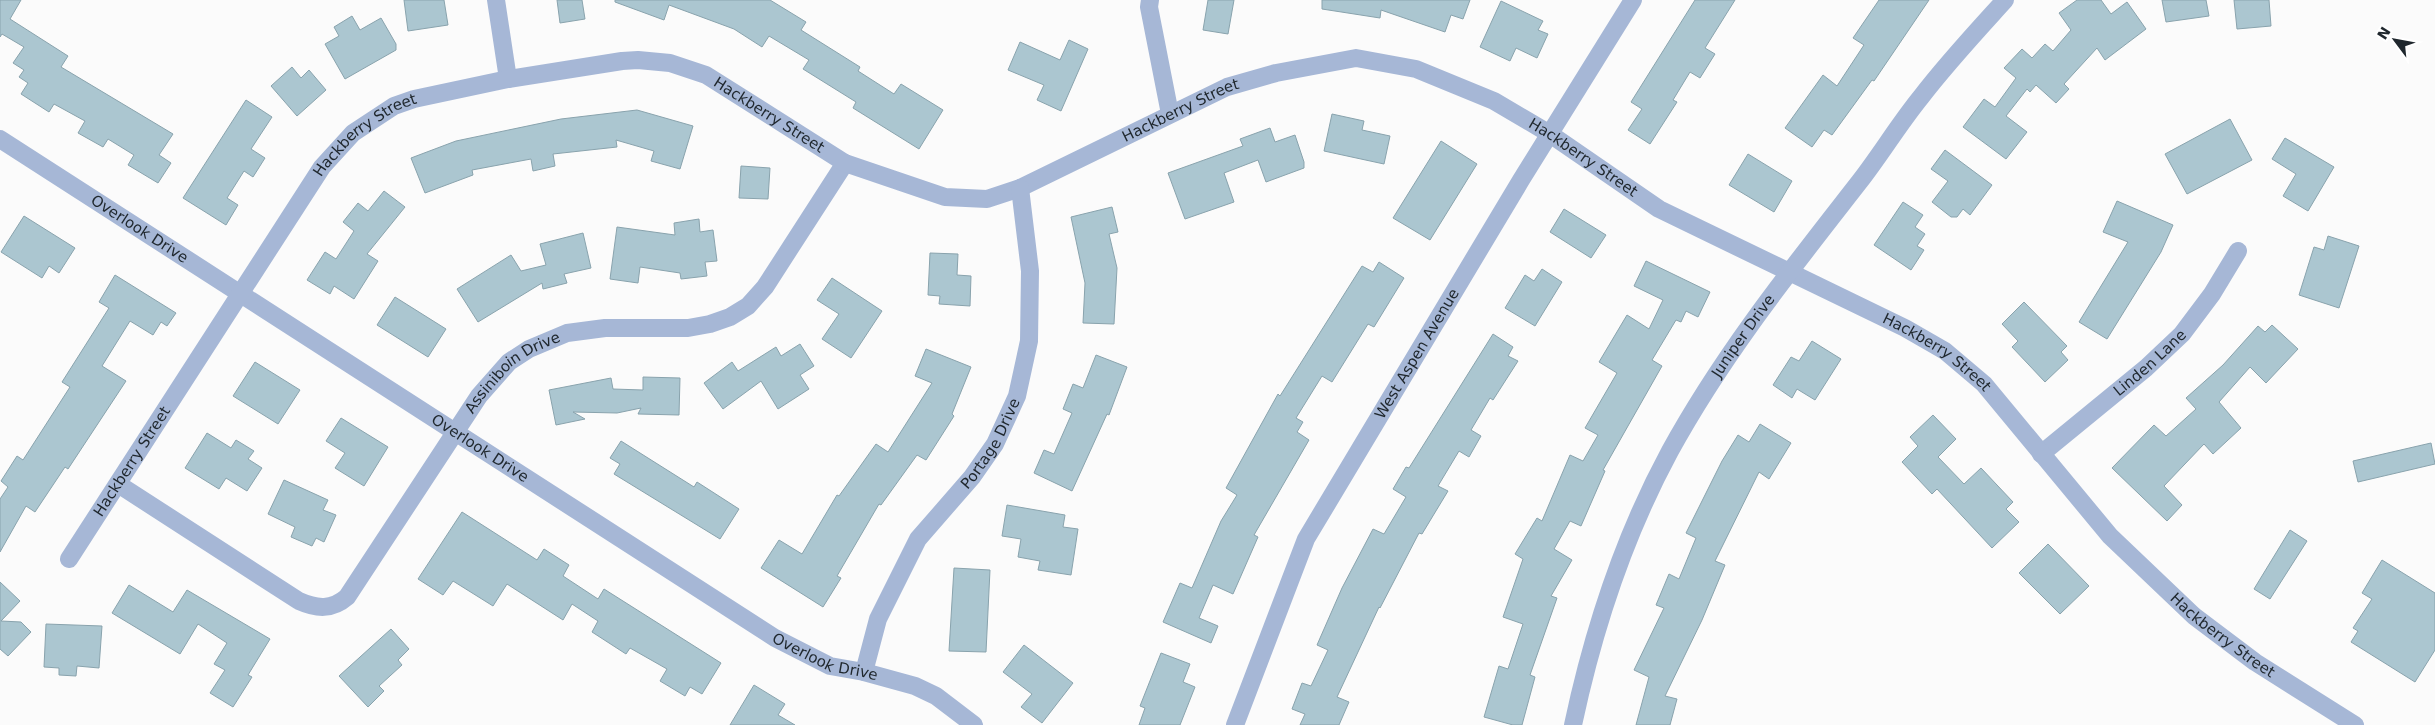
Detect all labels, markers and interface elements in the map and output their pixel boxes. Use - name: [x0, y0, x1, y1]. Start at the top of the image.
- north arrow: [2370, 15, 2420, 65]
- text: N: [2374, 24, 2394, 42]
- street label: Hackberry Street: [710, 73, 828, 157]
- street label: Hackberry Street: [1119, 75, 1241, 146]
- street label: Hackberry Street: [309, 90, 419, 180]
- street label: Hackberry Street: [1525, 114, 1641, 201]
- street label: Overlook Drive: [88, 191, 192, 267]
- street label: West Aspen Avenue: [1371, 285, 1463, 422]
- street label: Juniper Drive: [1707, 291, 1778, 382]
- street label: Hackberry Street: [1880, 310, 1995, 395]
- street label: Linden Lane: [2110, 326, 2190, 400]
- street label: Assiniboin Drive: [461, 328, 563, 417]
- street label: Portage Drive: [957, 395, 1024, 493]
- street label: Hackberry Street: [90, 403, 174, 520]
- street label: Overlook Drive: [428, 410, 532, 486]
- street label: Hackberry Street: [2166, 589, 2278, 681]
- street label: Overlook Drive: [769, 629, 880, 684]

